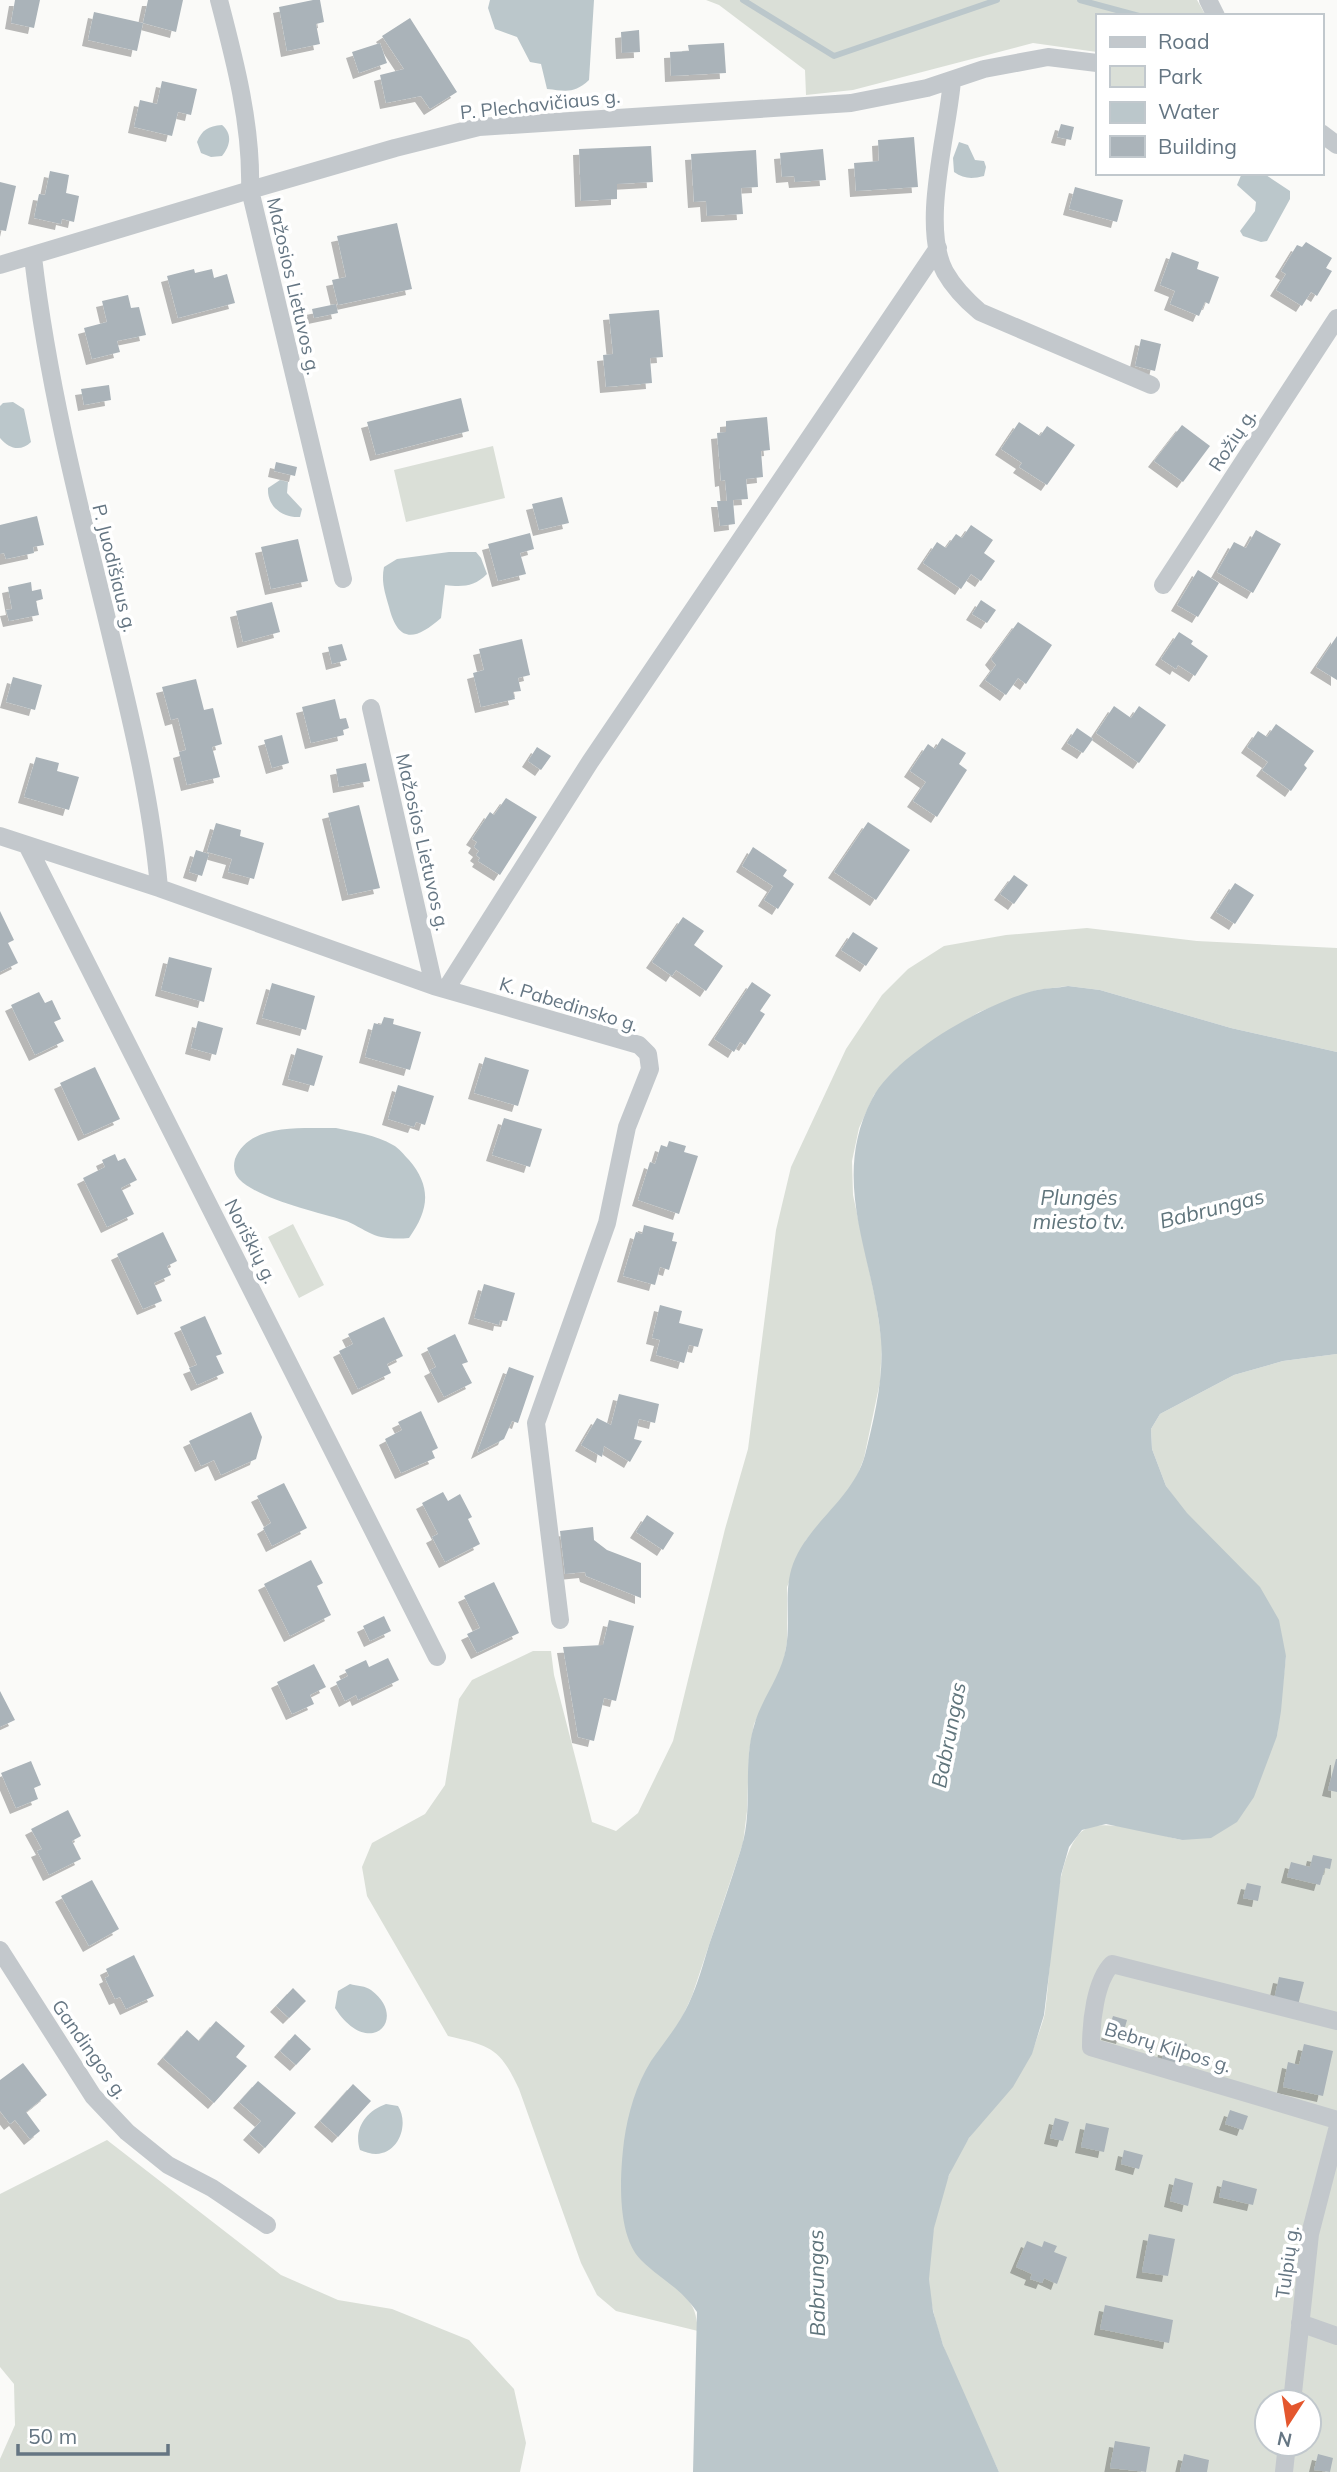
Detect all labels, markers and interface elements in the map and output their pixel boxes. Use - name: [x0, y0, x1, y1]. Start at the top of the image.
- legend: [1096, 14, 1323, 175]
- text: Road: [1158, 28, 1209, 54]
- text: Park: [1158, 63, 1202, 89]
- street label: P. Plechavičiaus g.: [459, 84, 621, 124]
- text: Water: [1158, 98, 1219, 124]
- text: Building: [1158, 133, 1237, 159]
- street label: Mažosios Lietuvos g.: [262, 195, 326, 377]
- street label: Rožių g.: [1203, 404, 1261, 476]
- street label: P. Juodišiaus g.: [87, 501, 143, 635]
- street label: Mažosios Lietuvos g.: [391, 751, 455, 933]
- street label: K. Pabedinsko g.: [497, 971, 641, 1037]
- water label: Babrungas: [1157, 1182, 1267, 1234]
- water label: Plungės miesto tv.: [1033, 1184, 1125, 1234]
- street label: Noriškių g.: [219, 1195, 283, 1287]
- water label: Babrungas: [925, 1680, 971, 1790]
- street label: Gandingos g.: [47, 1995, 133, 2103]
- street label: Bebrų Kilpos g.: [1102, 2016, 1234, 2078]
- street label: Tulpių g.: [1270, 2224, 1304, 2300]
- water label: Babrungas: [802, 2229, 830, 2337]
- north arrow: [1253, 2388, 1323, 2458]
- scale bar: [18, 2412, 168, 2456]
- text: 50 m: [28, 2423, 77, 2449]
- text: N: [1275, 2426, 1294, 2453]

